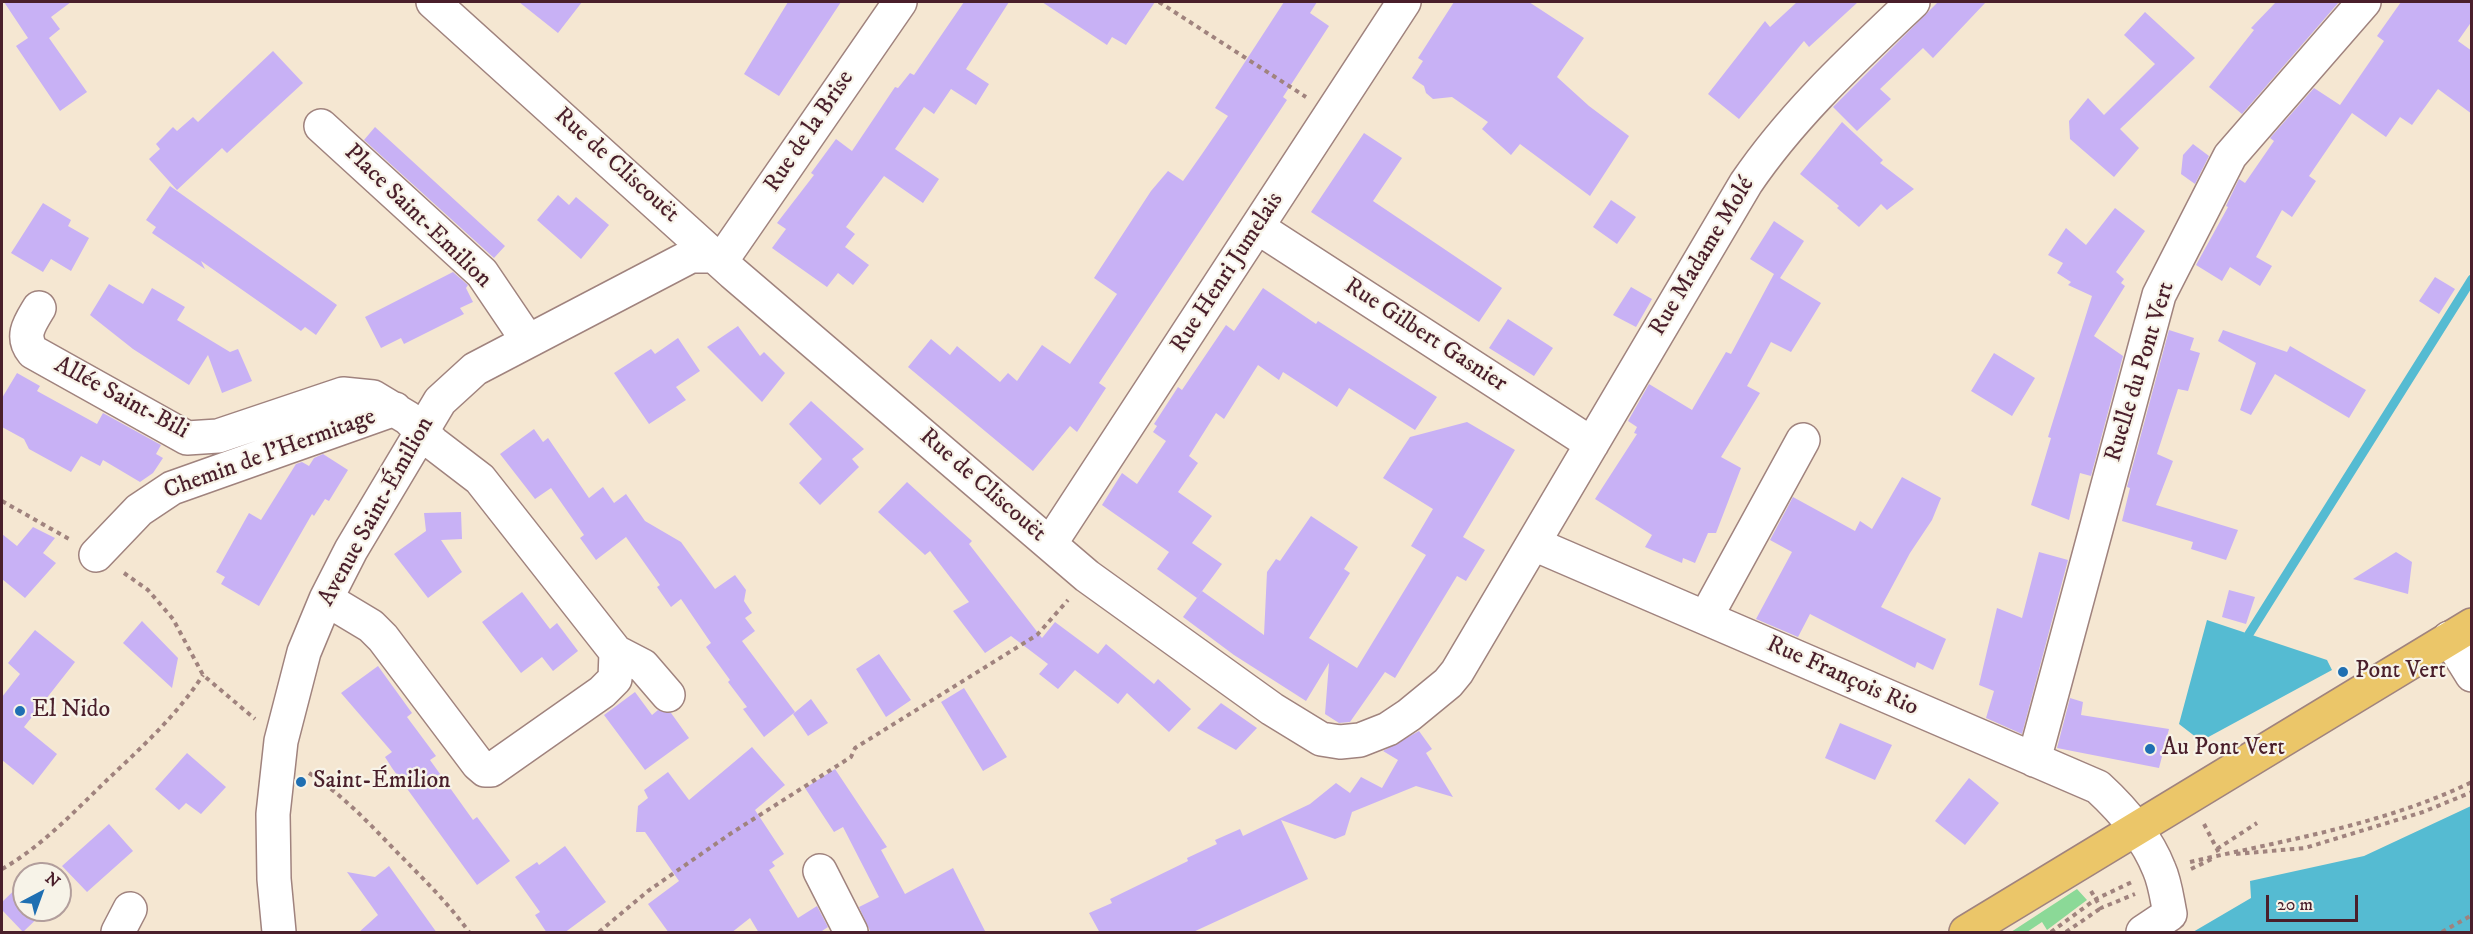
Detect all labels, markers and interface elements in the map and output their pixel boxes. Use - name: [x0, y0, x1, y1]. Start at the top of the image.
- street label: Rue de la Brise: [759, 66, 861, 198]
- street label: Rue de Cliscouët: [548, 102, 684, 230]
- street label: Place Saint-Emilion: [337, 139, 497, 295]
- street label: Rue Madame Molé: [1644, 172, 1762, 342]
- street label: Rue Henri Jumelais: [1165, 187, 1291, 359]
- street label: Rue Gilbert Gasnier: [1338, 273, 1512, 399]
- street label: Ruelle du Pont Vert: [2100, 279, 2182, 465]
- street label: Allée Saint-Bili: [49, 352, 193, 446]
- street label: Chemin de l'Hermitage: [160, 403, 380, 507]
- street label: Avenue Saint-Émilion: [313, 412, 441, 612]
- street label: Rue de Cliscouët: [913, 423, 1051, 549]
- street label: Rue François Rio: [1762, 631, 1922, 723]
- place label: Pont Vert: [2355, 658, 2446, 686]
- marker: Pont Vert: [2336, 665, 2350, 679]
- place label: El Nido: [32, 697, 110, 725]
- marker: El Nido: [13, 704, 27, 718]
- place label: Au Pont Vert: [2162, 735, 2285, 763]
- marker: Au Pont Vert: [2143, 742, 2157, 756]
- place label: Saint-Émilion: [313, 768, 451, 796]
- marker: Saint-Émilion: [294, 775, 308, 789]
- north arrow: [12, 862, 72, 922]
- text: N: [41, 868, 64, 892]
- scale bar: [2269, 883, 2360, 921]
- text: 20 m: [2277, 894, 2313, 916]

